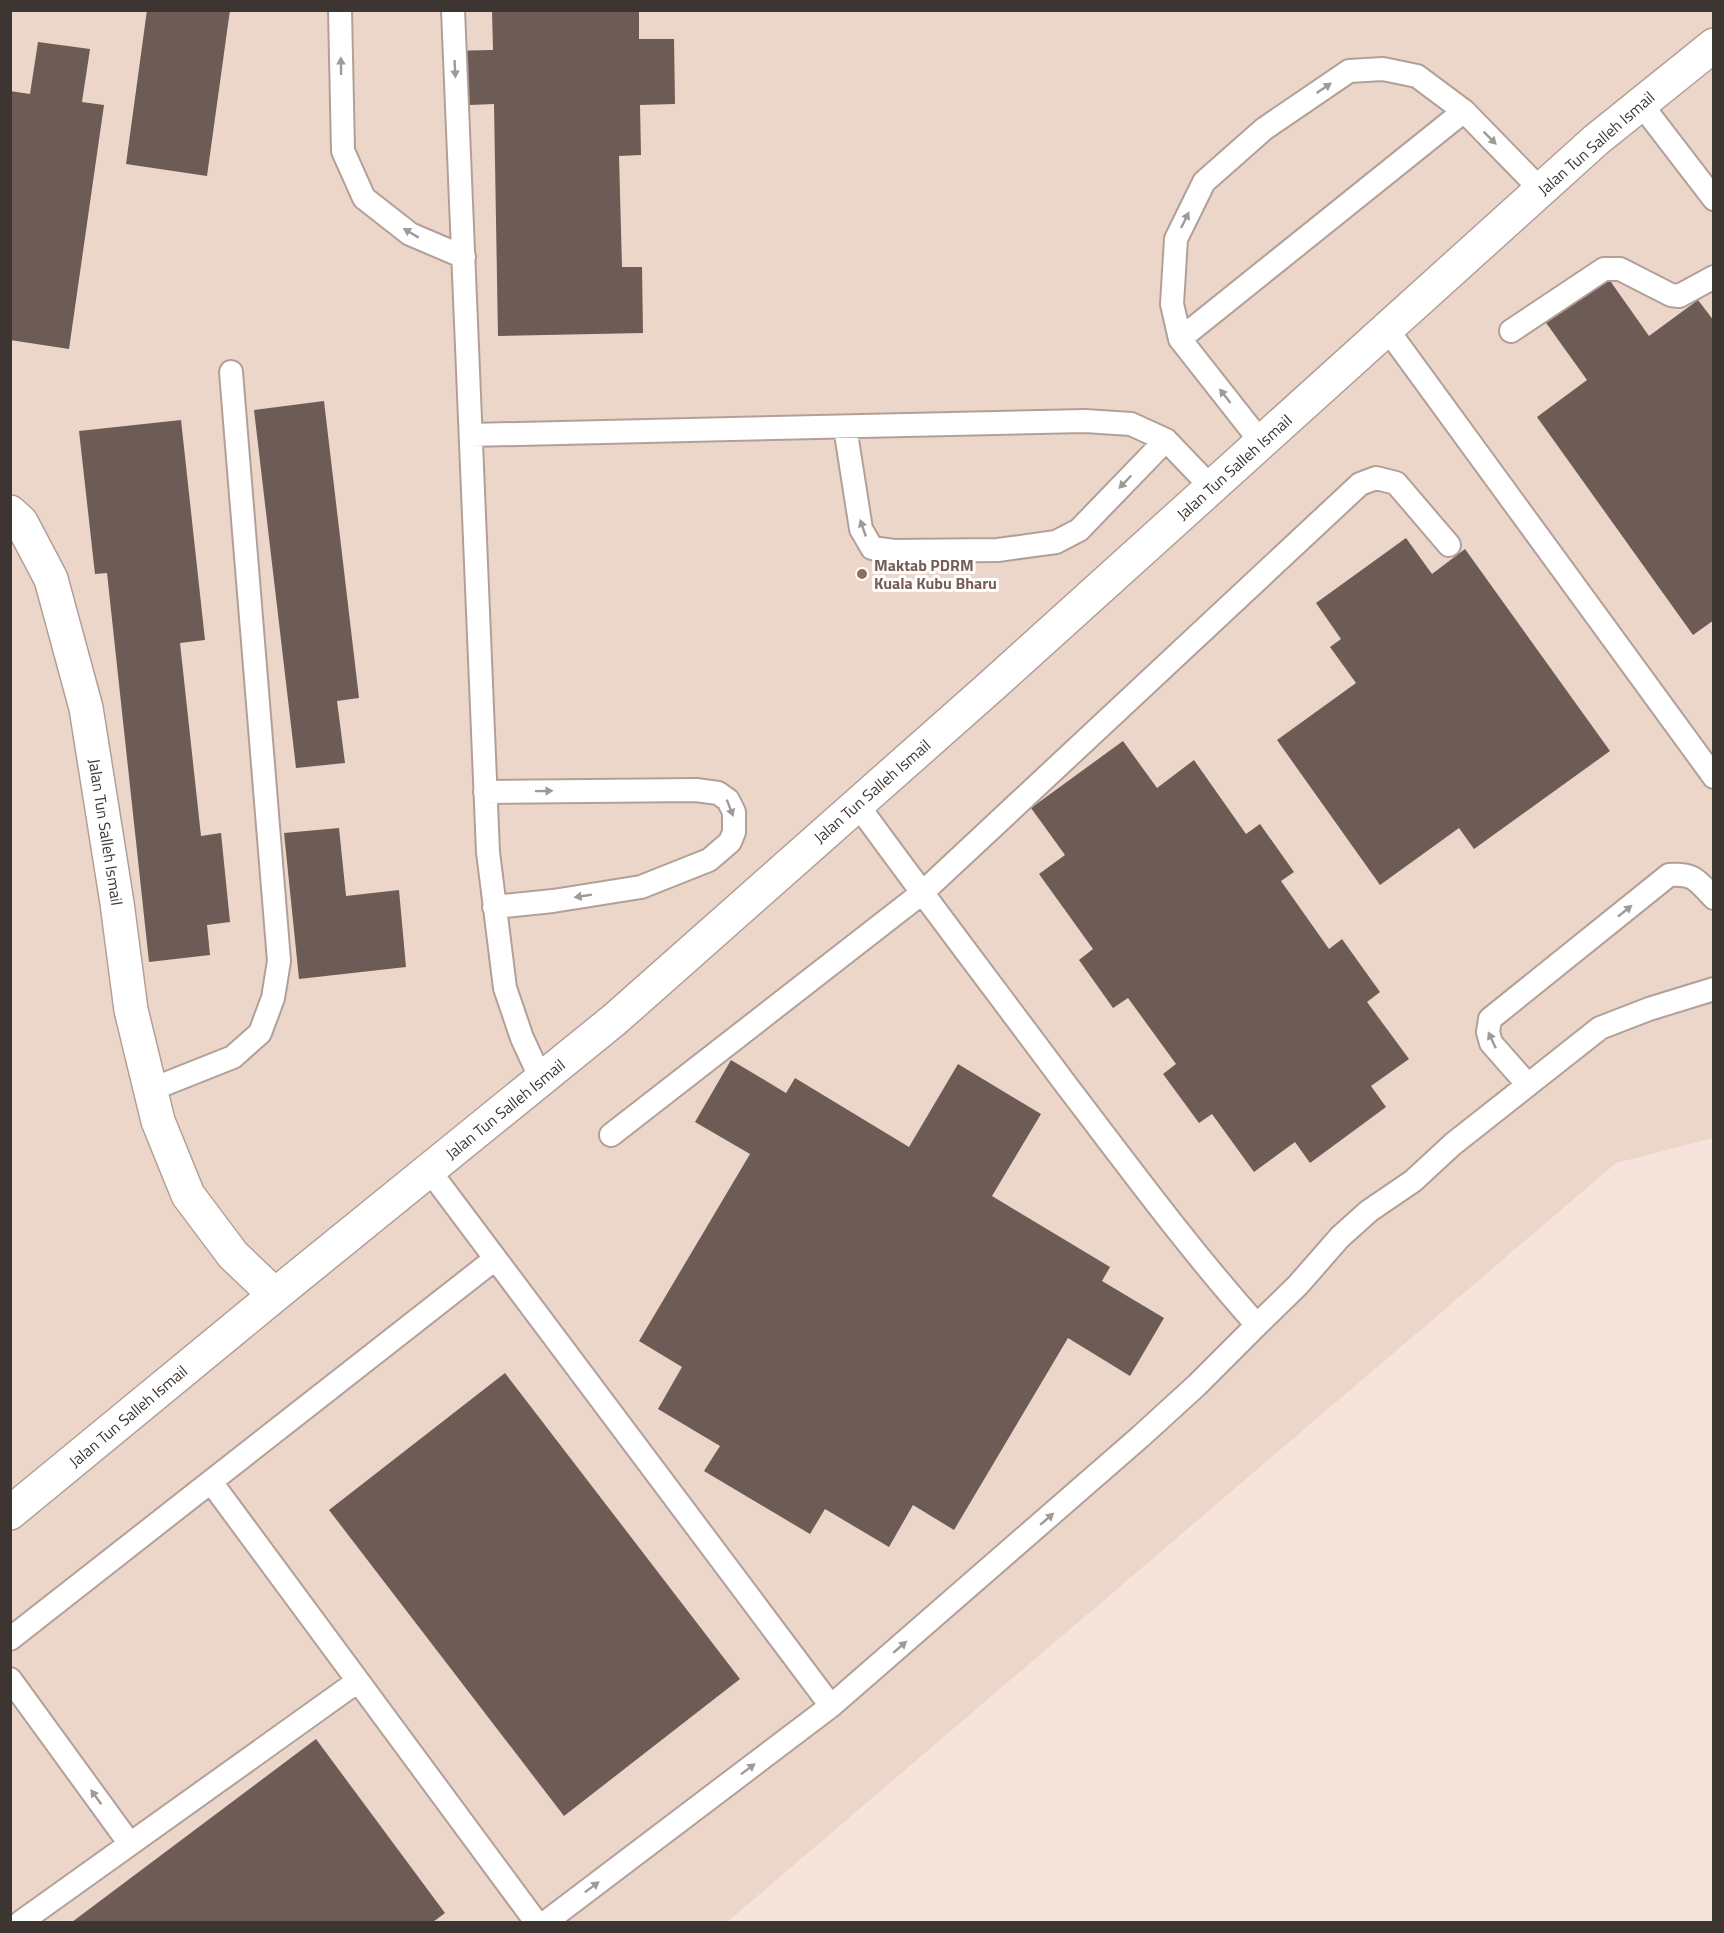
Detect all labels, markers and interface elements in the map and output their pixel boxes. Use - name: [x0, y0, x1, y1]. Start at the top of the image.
- one-way arrow: [336, 56, 346, 75]
- one-way arrow: [451, 59, 460, 78]
- one-way arrow: [1316, 82, 1332, 94]
- street label: Jalan Tun Salleh Ismail: [1532, 85, 1660, 201]
- one-way arrow: [1483, 131, 1497, 145]
- one-way arrow: [1180, 211, 1190, 229]
- one-way arrow: [402, 228, 419, 238]
- one-way arrow: [1218, 388, 1231, 404]
- street label: Jalan Tun Salleh Ismail: [1171, 408, 1297, 526]
- one-way arrow: [1118, 474, 1132, 489]
- one-way arrow: [857, 519, 867, 537]
- place label: Maktab PDRM Kuala Kubu Bharu: [874, 553, 997, 595]
- marker: Maktab PDRM Kuala Kubu Bharu: [855, 567, 869, 581]
- street label: Jalan Tun Salleh Ismail: [808, 733, 936, 849]
- street label: Jalan Tun Salleh Ismail: [83, 757, 129, 907]
- one-way arrow: [534, 787, 553, 796]
- one-way arrow: [725, 799, 735, 817]
- one-way arrow: [574, 892, 593, 901]
- one-way arrow: [1617, 906, 1632, 918]
- one-way arrow: [1487, 1031, 1497, 1049]
- street label: Jalan Tun Salleh Ismail: [440, 1053, 570, 1165]
- street label: Jalan Tun Salleh Ismail: [63, 1359, 193, 1473]
- one-way arrow: [1039, 1513, 1054, 1526]
- one-way arrow: [892, 1641, 907, 1654]
- one-way arrow: [740, 1764, 755, 1776]
- one-way arrow: [90, 1789, 102, 1805]
- one-way arrow: [584, 1881, 600, 1893]

